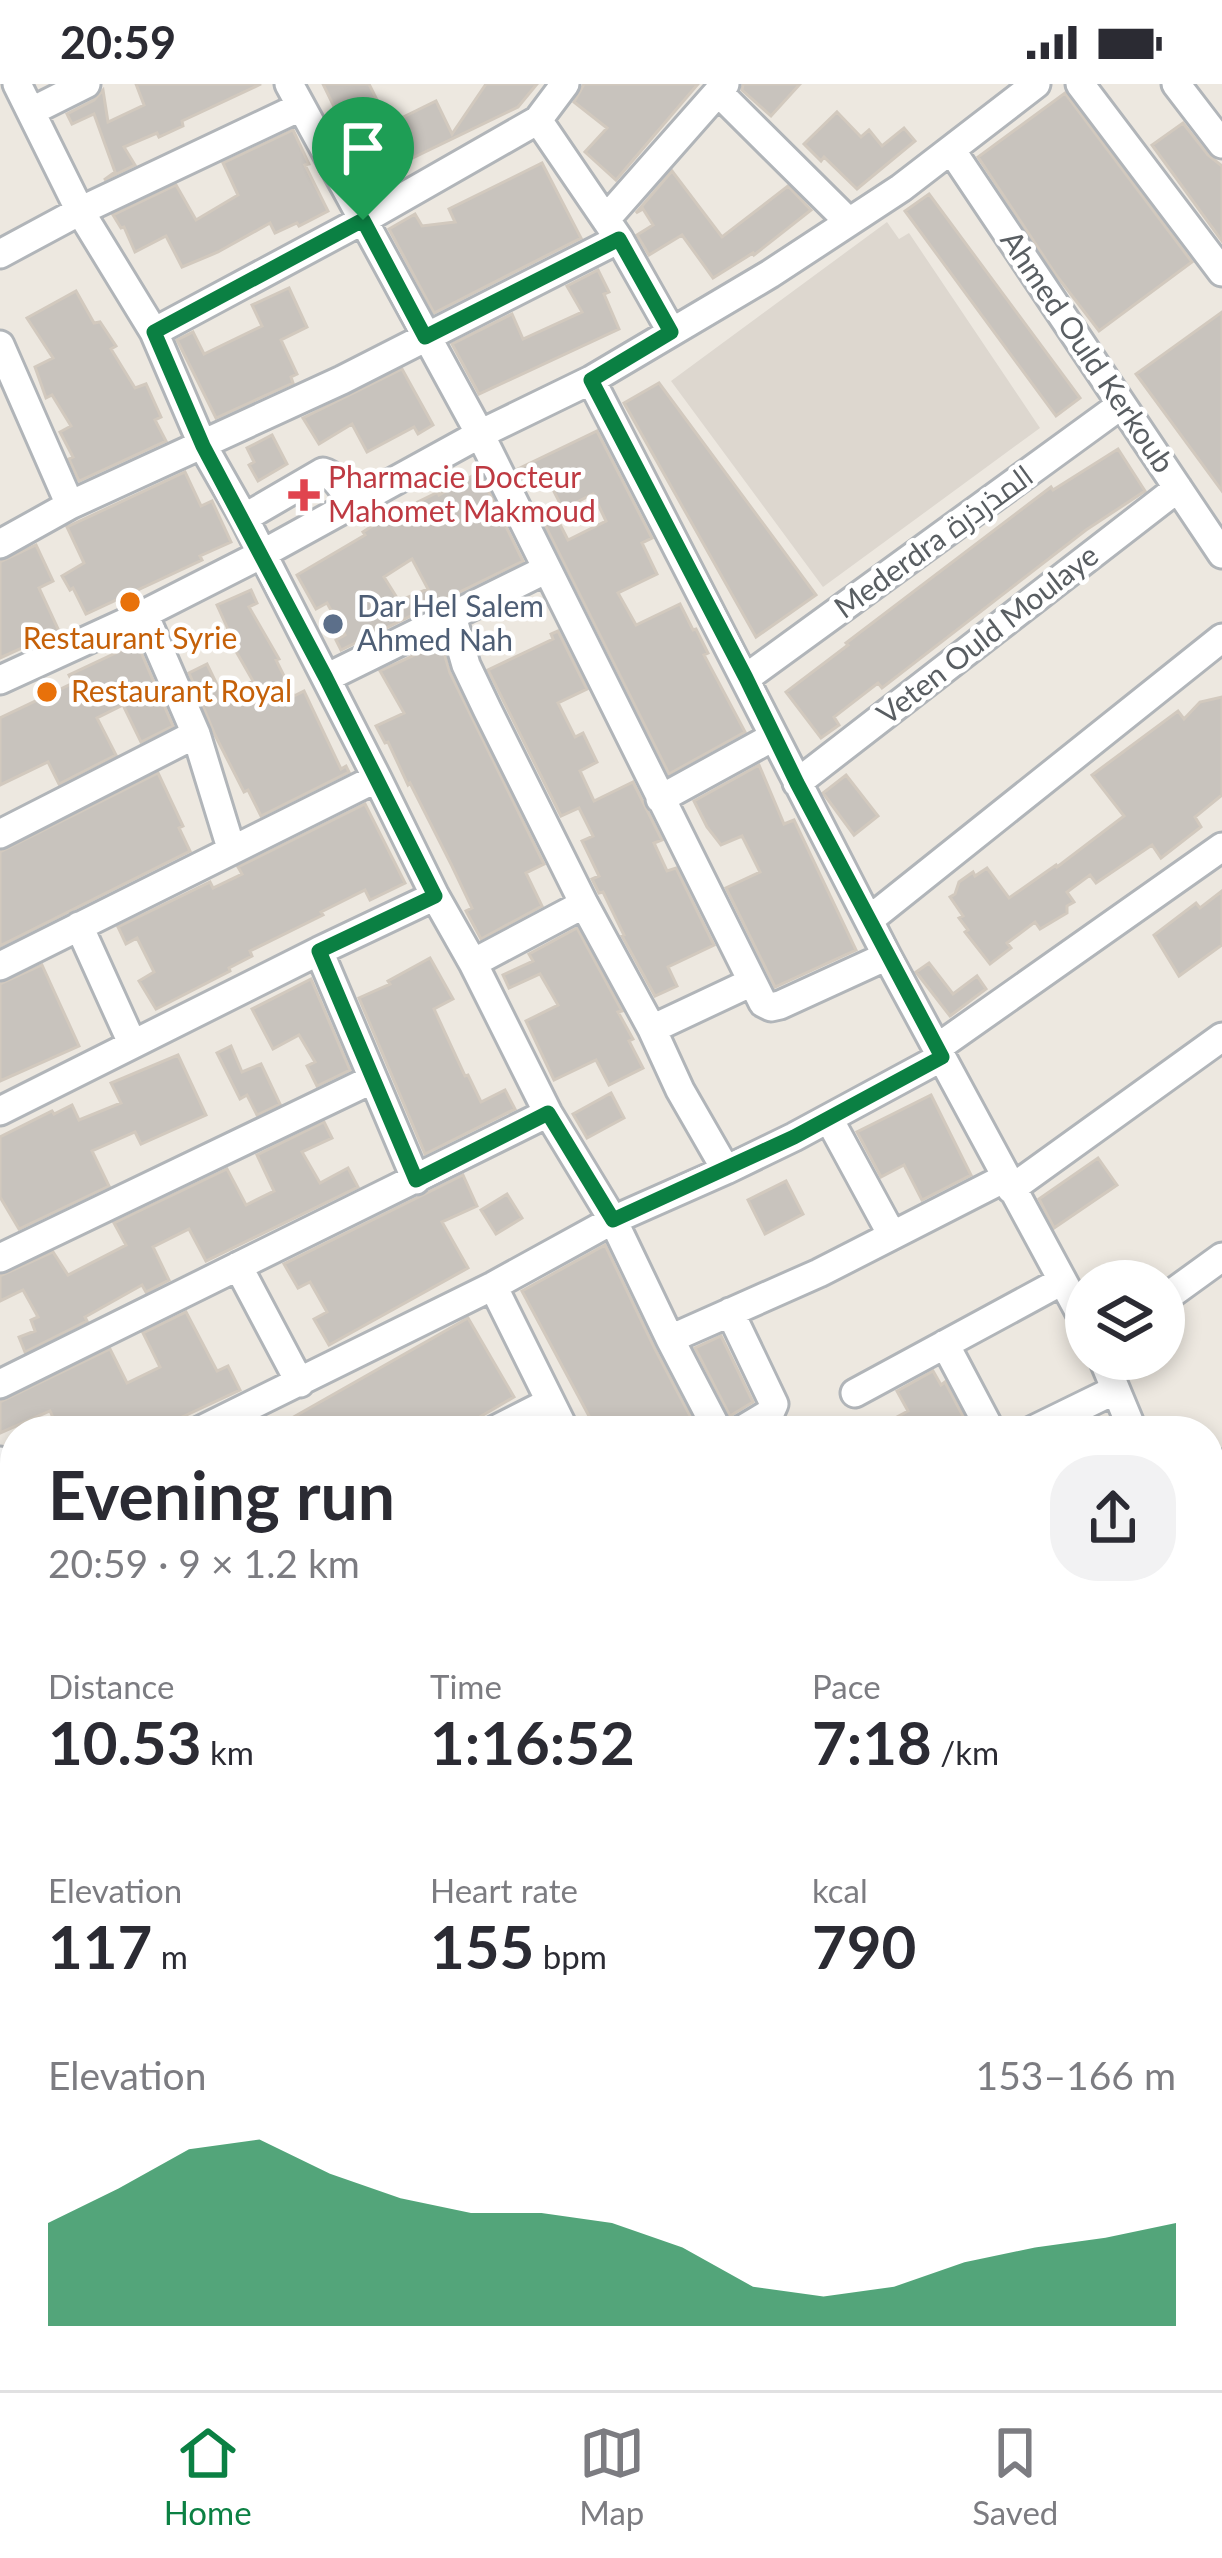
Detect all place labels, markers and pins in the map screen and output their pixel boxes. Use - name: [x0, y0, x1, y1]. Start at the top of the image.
- pin: [312, 97, 414, 220]
- place label: Pharmacie Docteur Mahomet Makmoud: [328, 458, 596, 528]
- marker: Pharmacie Docteur Mahomet Makmoud: [291, 482, 317, 508]
- place label: Dar Hel Salem Ahmed Nah: [357, 587, 544, 657]
- marker: Restaurant Syrie: [117, 589, 143, 615]
- marker: Dar Hel Salem Ahmed Nah: [320, 611, 346, 637]
- place label: Restaurant Syrie: [23, 619, 237, 655]
- place label: Restaurant Royal: [71, 672, 292, 708]
- marker: Restaurant Royal: [34, 679, 60, 705]

